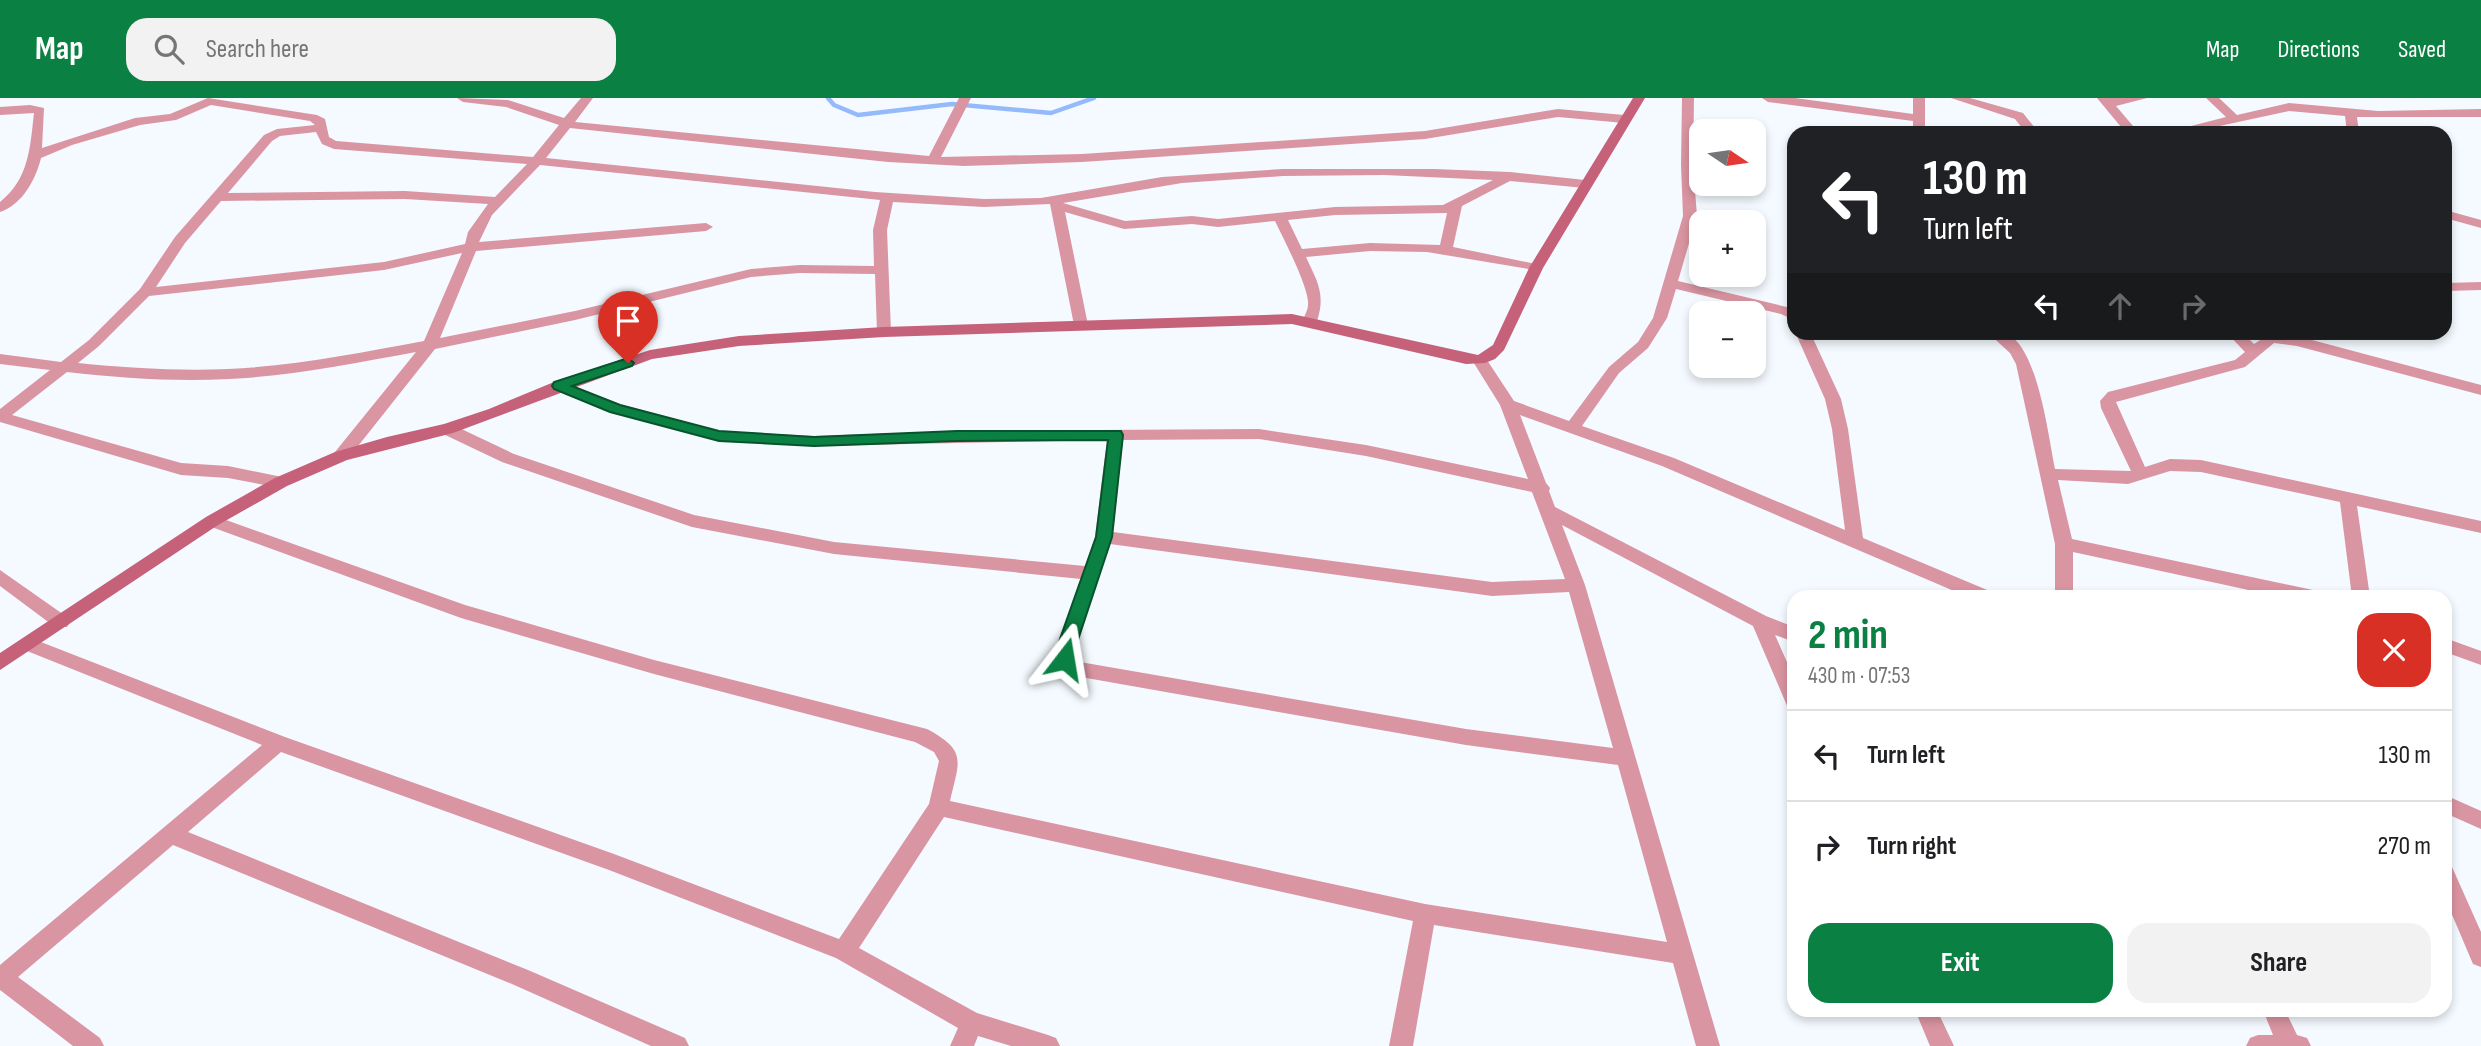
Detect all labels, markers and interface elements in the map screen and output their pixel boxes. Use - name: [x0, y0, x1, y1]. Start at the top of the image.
- search box: [126, 18, 616, 81]
- text: Map: [35, 29, 84, 69]
- icon: search: [150, 30, 188, 68]
- text: Search here: [206, 34, 309, 65]
- text: Map: [2206, 35, 2239, 64]
- text: Directions: [2277, 35, 2360, 64]
- text: Saved: [2398, 35, 2446, 64]
- north arrow: [1689, 119, 1766, 196]
- map controls: [1689, 119, 1766, 378]
- text: 130 m: [1923, 150, 2028, 209]
- icon: left: [1808, 154, 1899, 245]
- button: +: [1689, 210, 1766, 287]
- text: Turn left: [1923, 210, 2013, 249]
- icon: left: [2028, 287, 2066, 325]
- icon: ahead: [2101, 287, 2139, 325]
- icon: right: [2174, 287, 2212, 325]
- pin: [598, 291, 658, 363]
- button: −: [1689, 301, 1766, 378]
- icon: arrive: [609, 302, 647, 340]
- text: 2 min: [1808, 610, 1888, 661]
- button: close: [2357, 613, 2431, 687]
- position arrow: [1028, 622, 1102, 696]
- text: 430 m · 07:53: [1808, 662, 1910, 690]
- icon: left: [1808, 737, 1846, 775]
- text: Turn left: [1867, 740, 1945, 771]
- text: 130 m: [2379, 740, 2431, 771]
- icon: right: [1808, 828, 1846, 866]
- text: Turn right: [1867, 831, 1956, 862]
- text: 270 m: [2378, 831, 2431, 862]
- button: Exit: [1808, 923, 2113, 1003]
- button: Share: [2127, 923, 2431, 1003]

